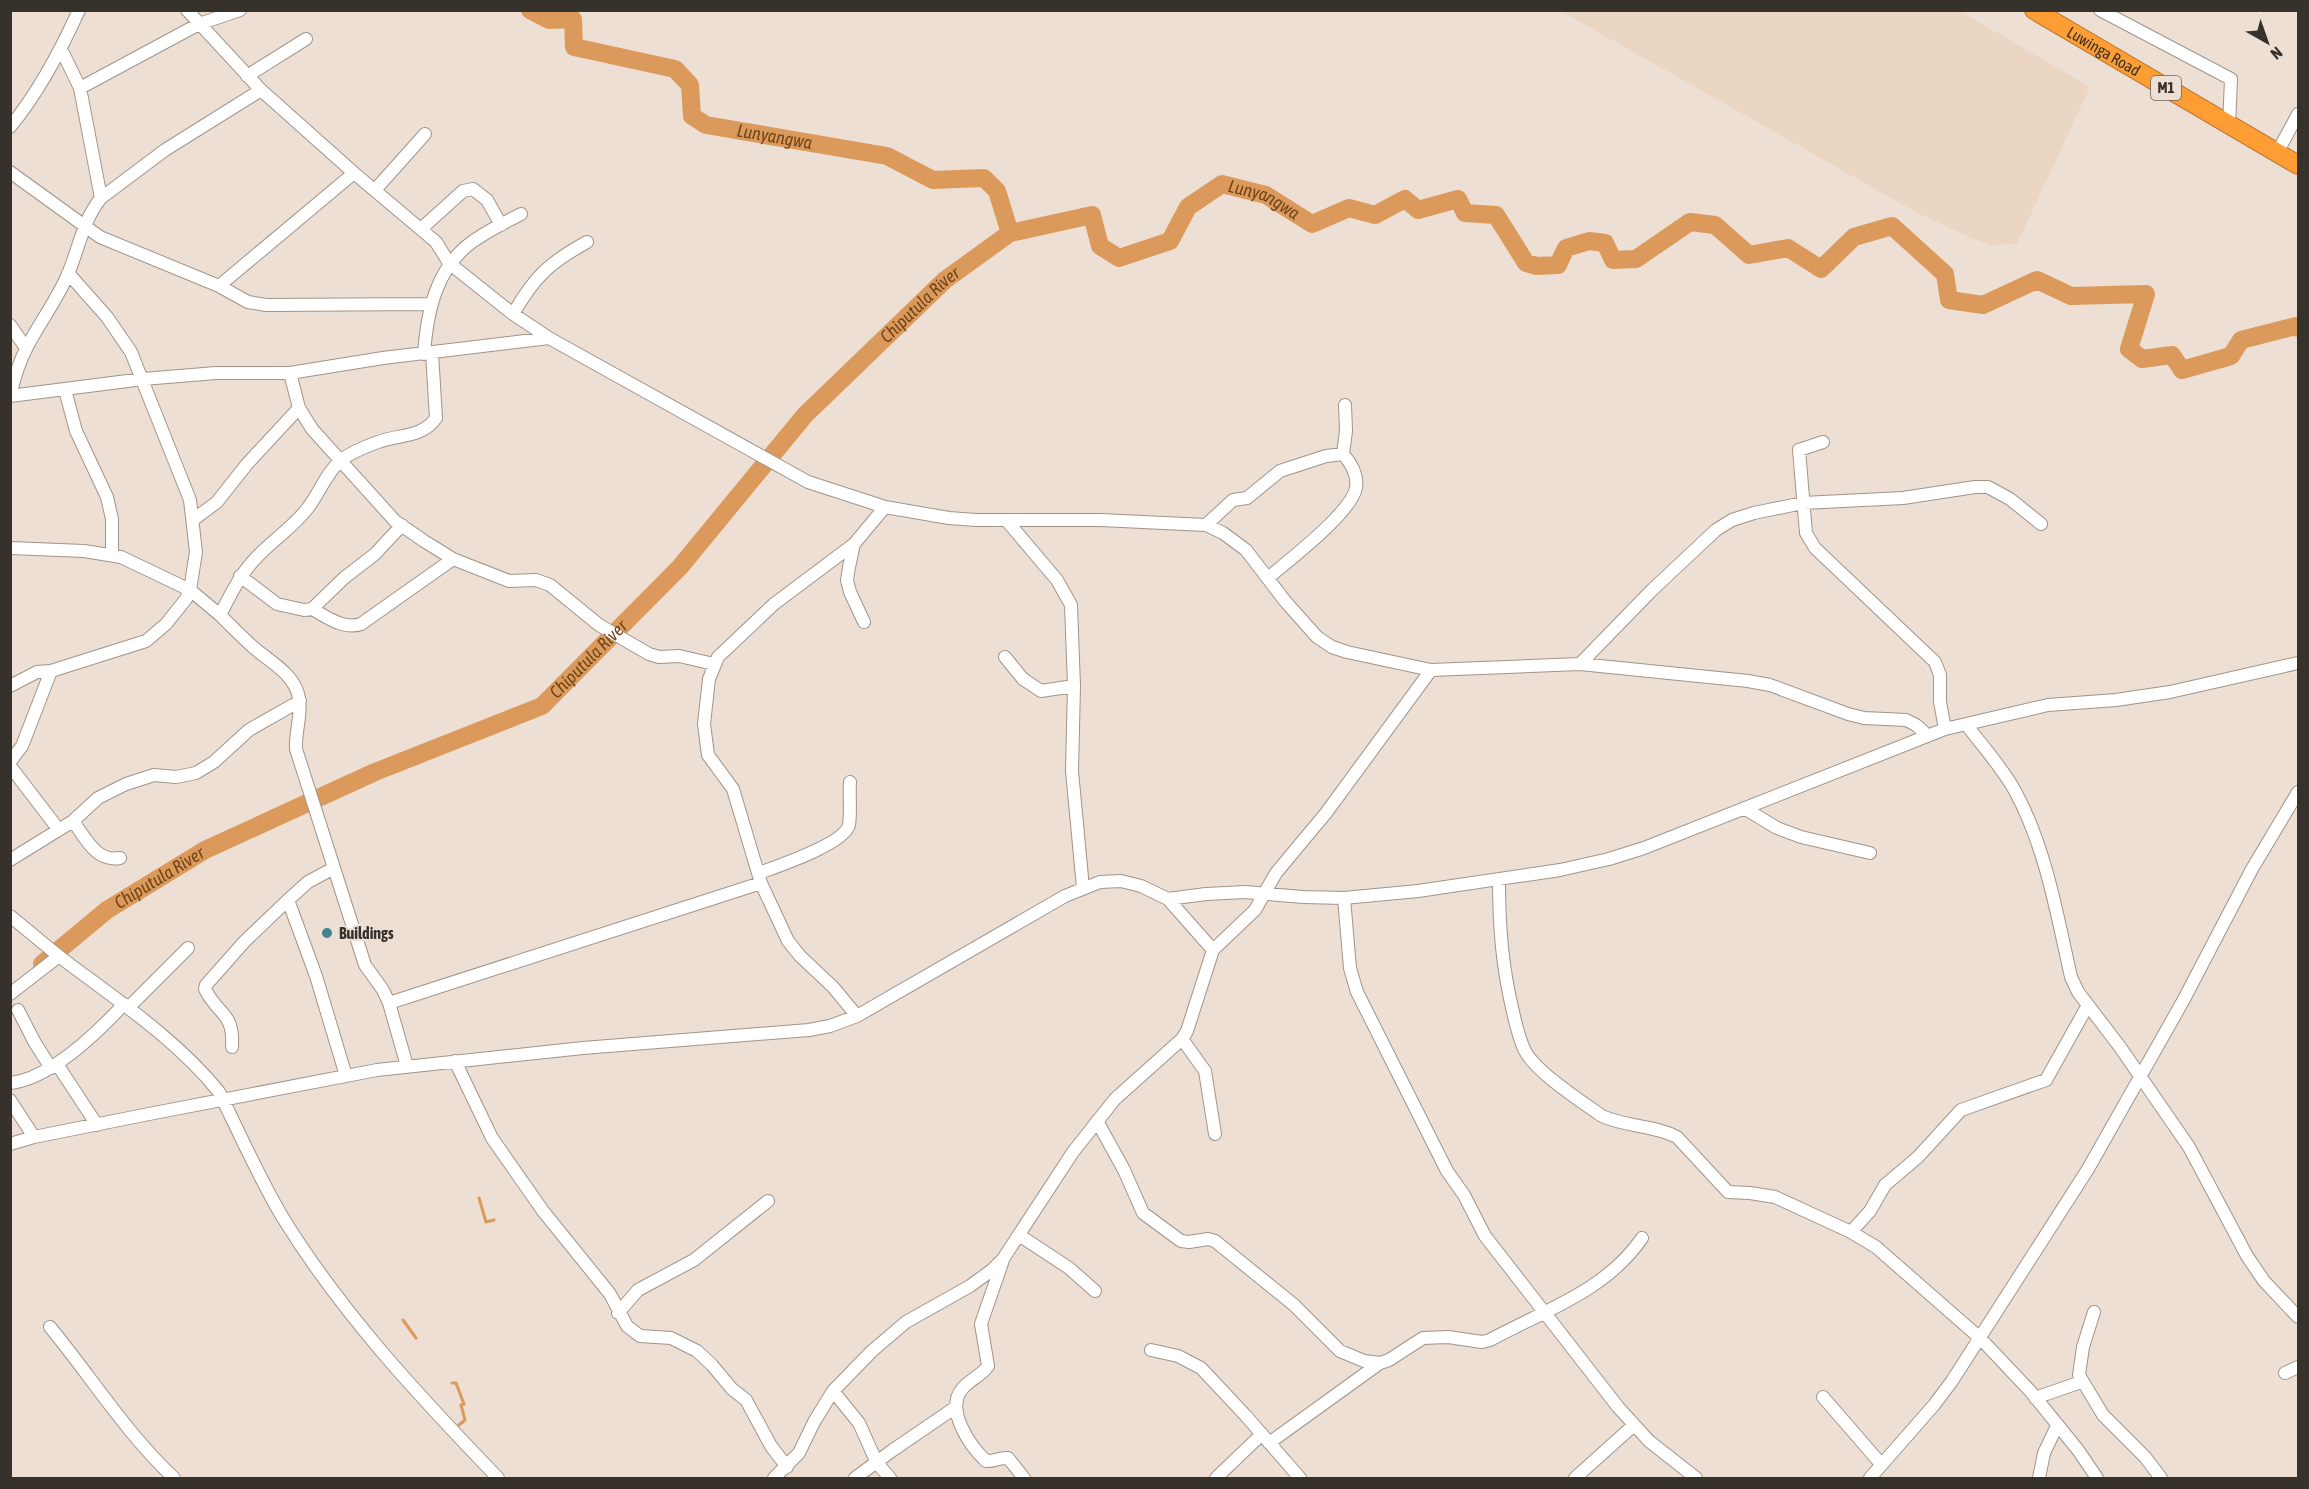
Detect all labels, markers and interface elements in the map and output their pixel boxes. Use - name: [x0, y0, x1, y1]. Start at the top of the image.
- north arrow: [2237, 12, 2297, 72]
- street label: Luwinga Road: [2064, 23, 2144, 79]
- text: N: [2267, 44, 2286, 63]
- road number: M1: [2151, 76, 2181, 100]
- water label: Lunyangwa: [735, 119, 815, 153]
- water label: Lunyangwa: [1226, 175, 1304, 224]
- water label: Chiputula River: [876, 262, 964, 347]
- water label: Chiputula River: [545, 615, 632, 702]
- water label: Chiputula River: [110, 842, 208, 913]
- place label: Buildings: [339, 924, 394, 942]
- marker: Buildings: [320, 926, 334, 940]

